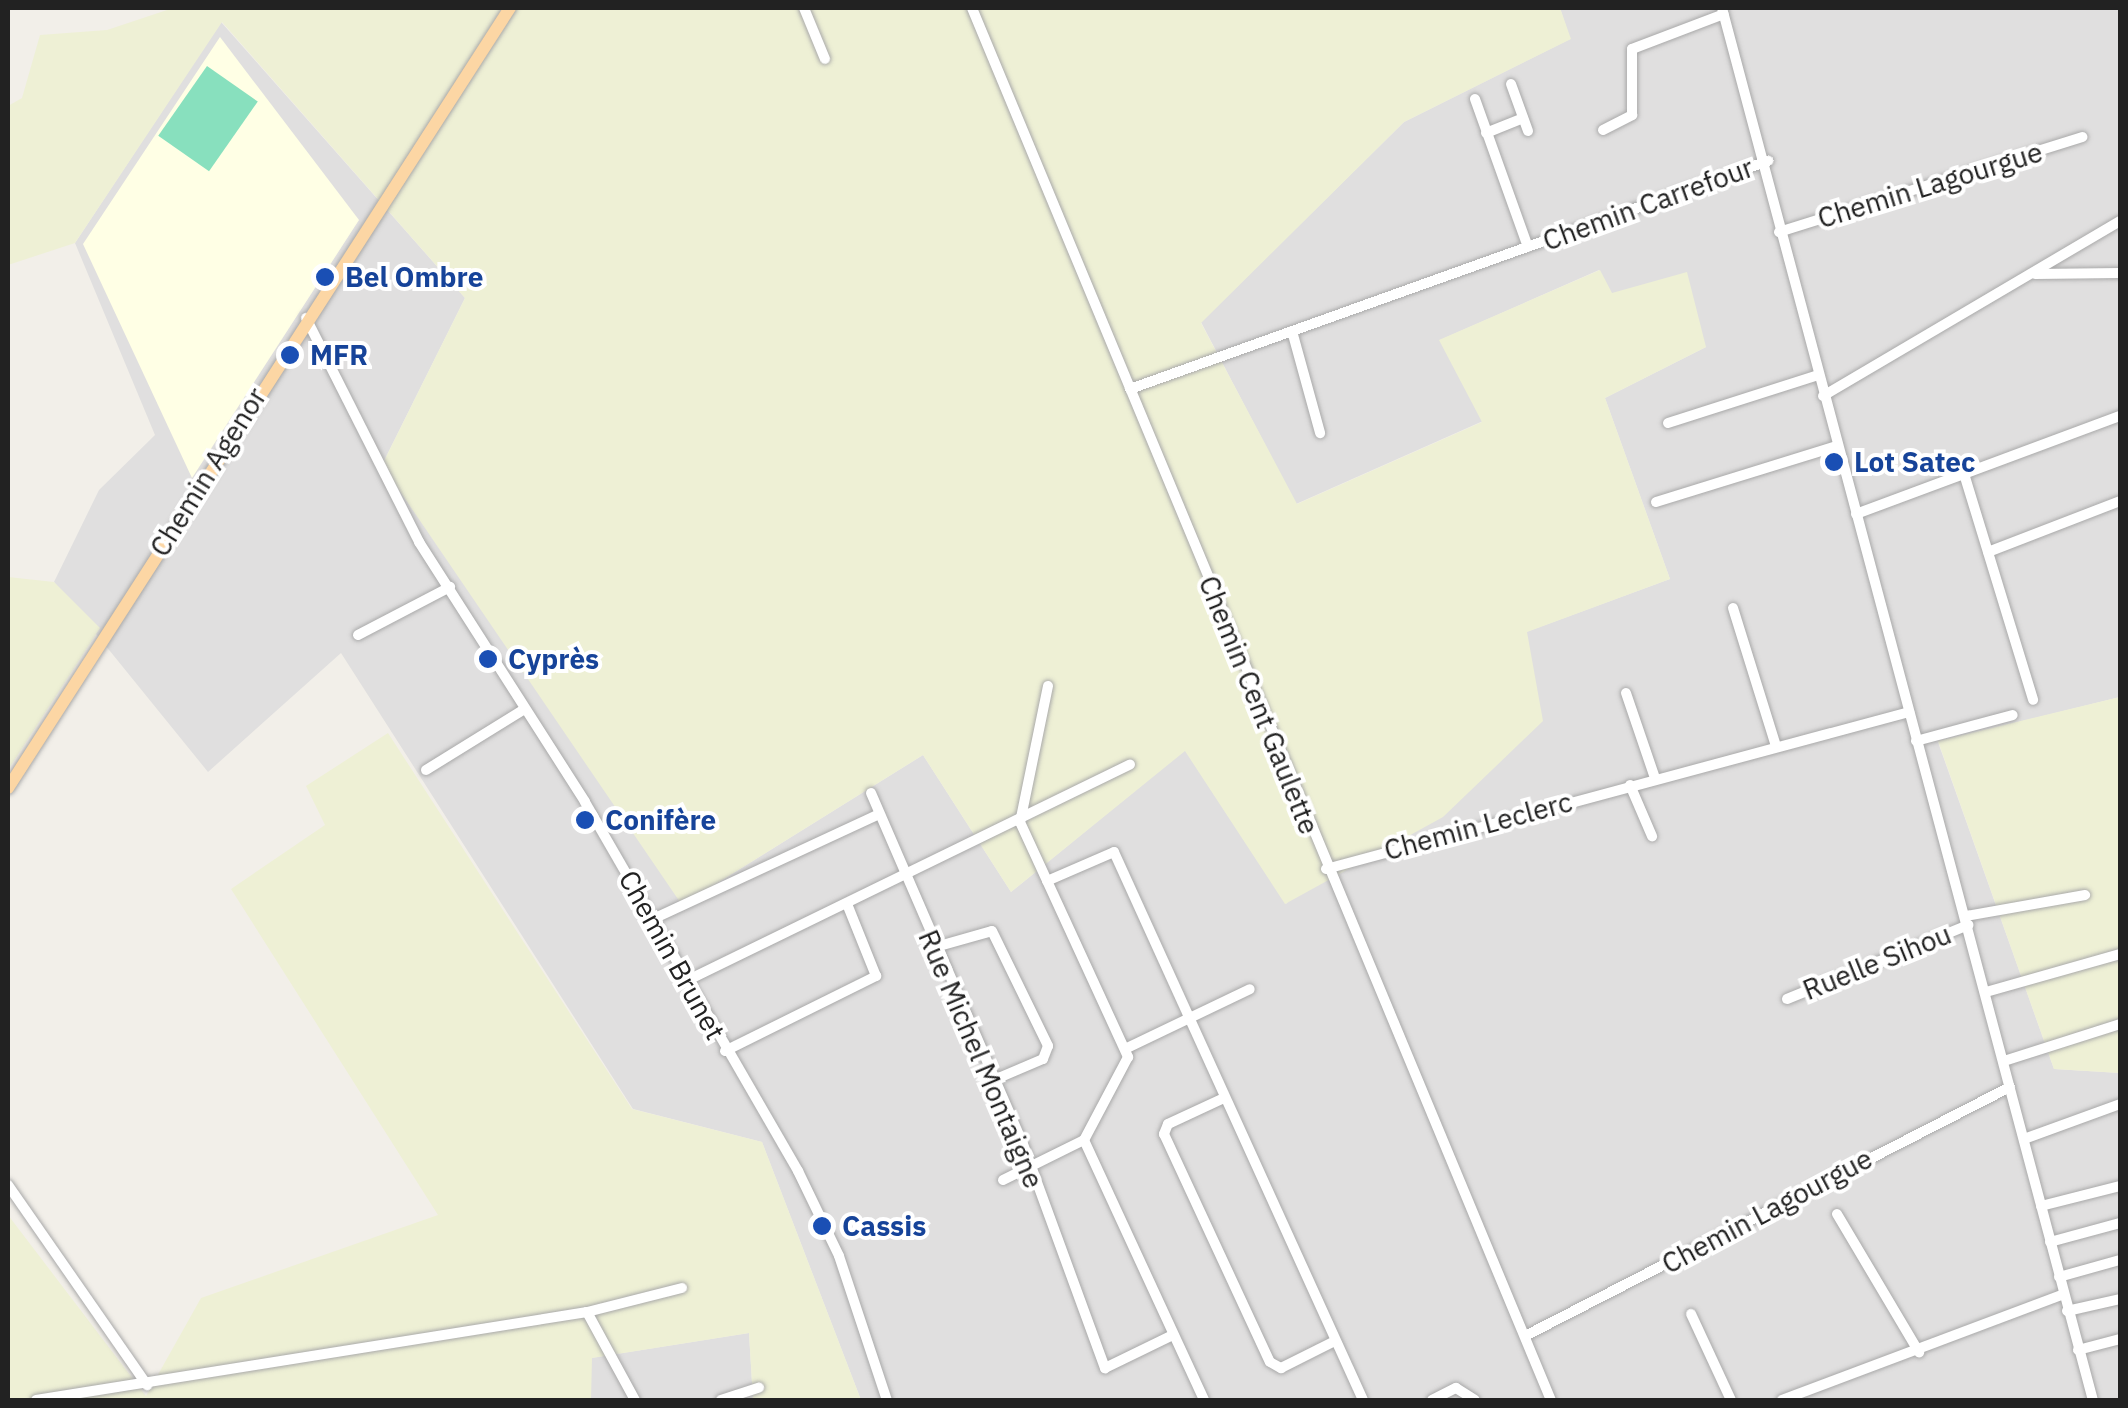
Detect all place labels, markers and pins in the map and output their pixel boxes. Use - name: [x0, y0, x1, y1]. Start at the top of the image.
- place label: Bel Ombre: [345, 260, 483, 294]
- marker: Bel Ombre: [314, 266, 336, 288]
- place label: MFR: [310, 338, 368, 372]
- marker: MFR: [279, 344, 301, 366]
- place label: Lot Satec: [1854, 445, 1976, 479]
- marker: Lot Satec: [1823, 451, 1845, 473]
- place label: Cyprès: [508, 642, 599, 676]
- marker: Cyprès: [477, 648, 499, 670]
- place label: Conifère: [605, 803, 716, 837]
- marker: Conifère: [574, 809, 596, 831]
- place label: Cassis: [842, 1209, 926, 1243]
- marker: Cassis: [811, 1215, 833, 1237]

